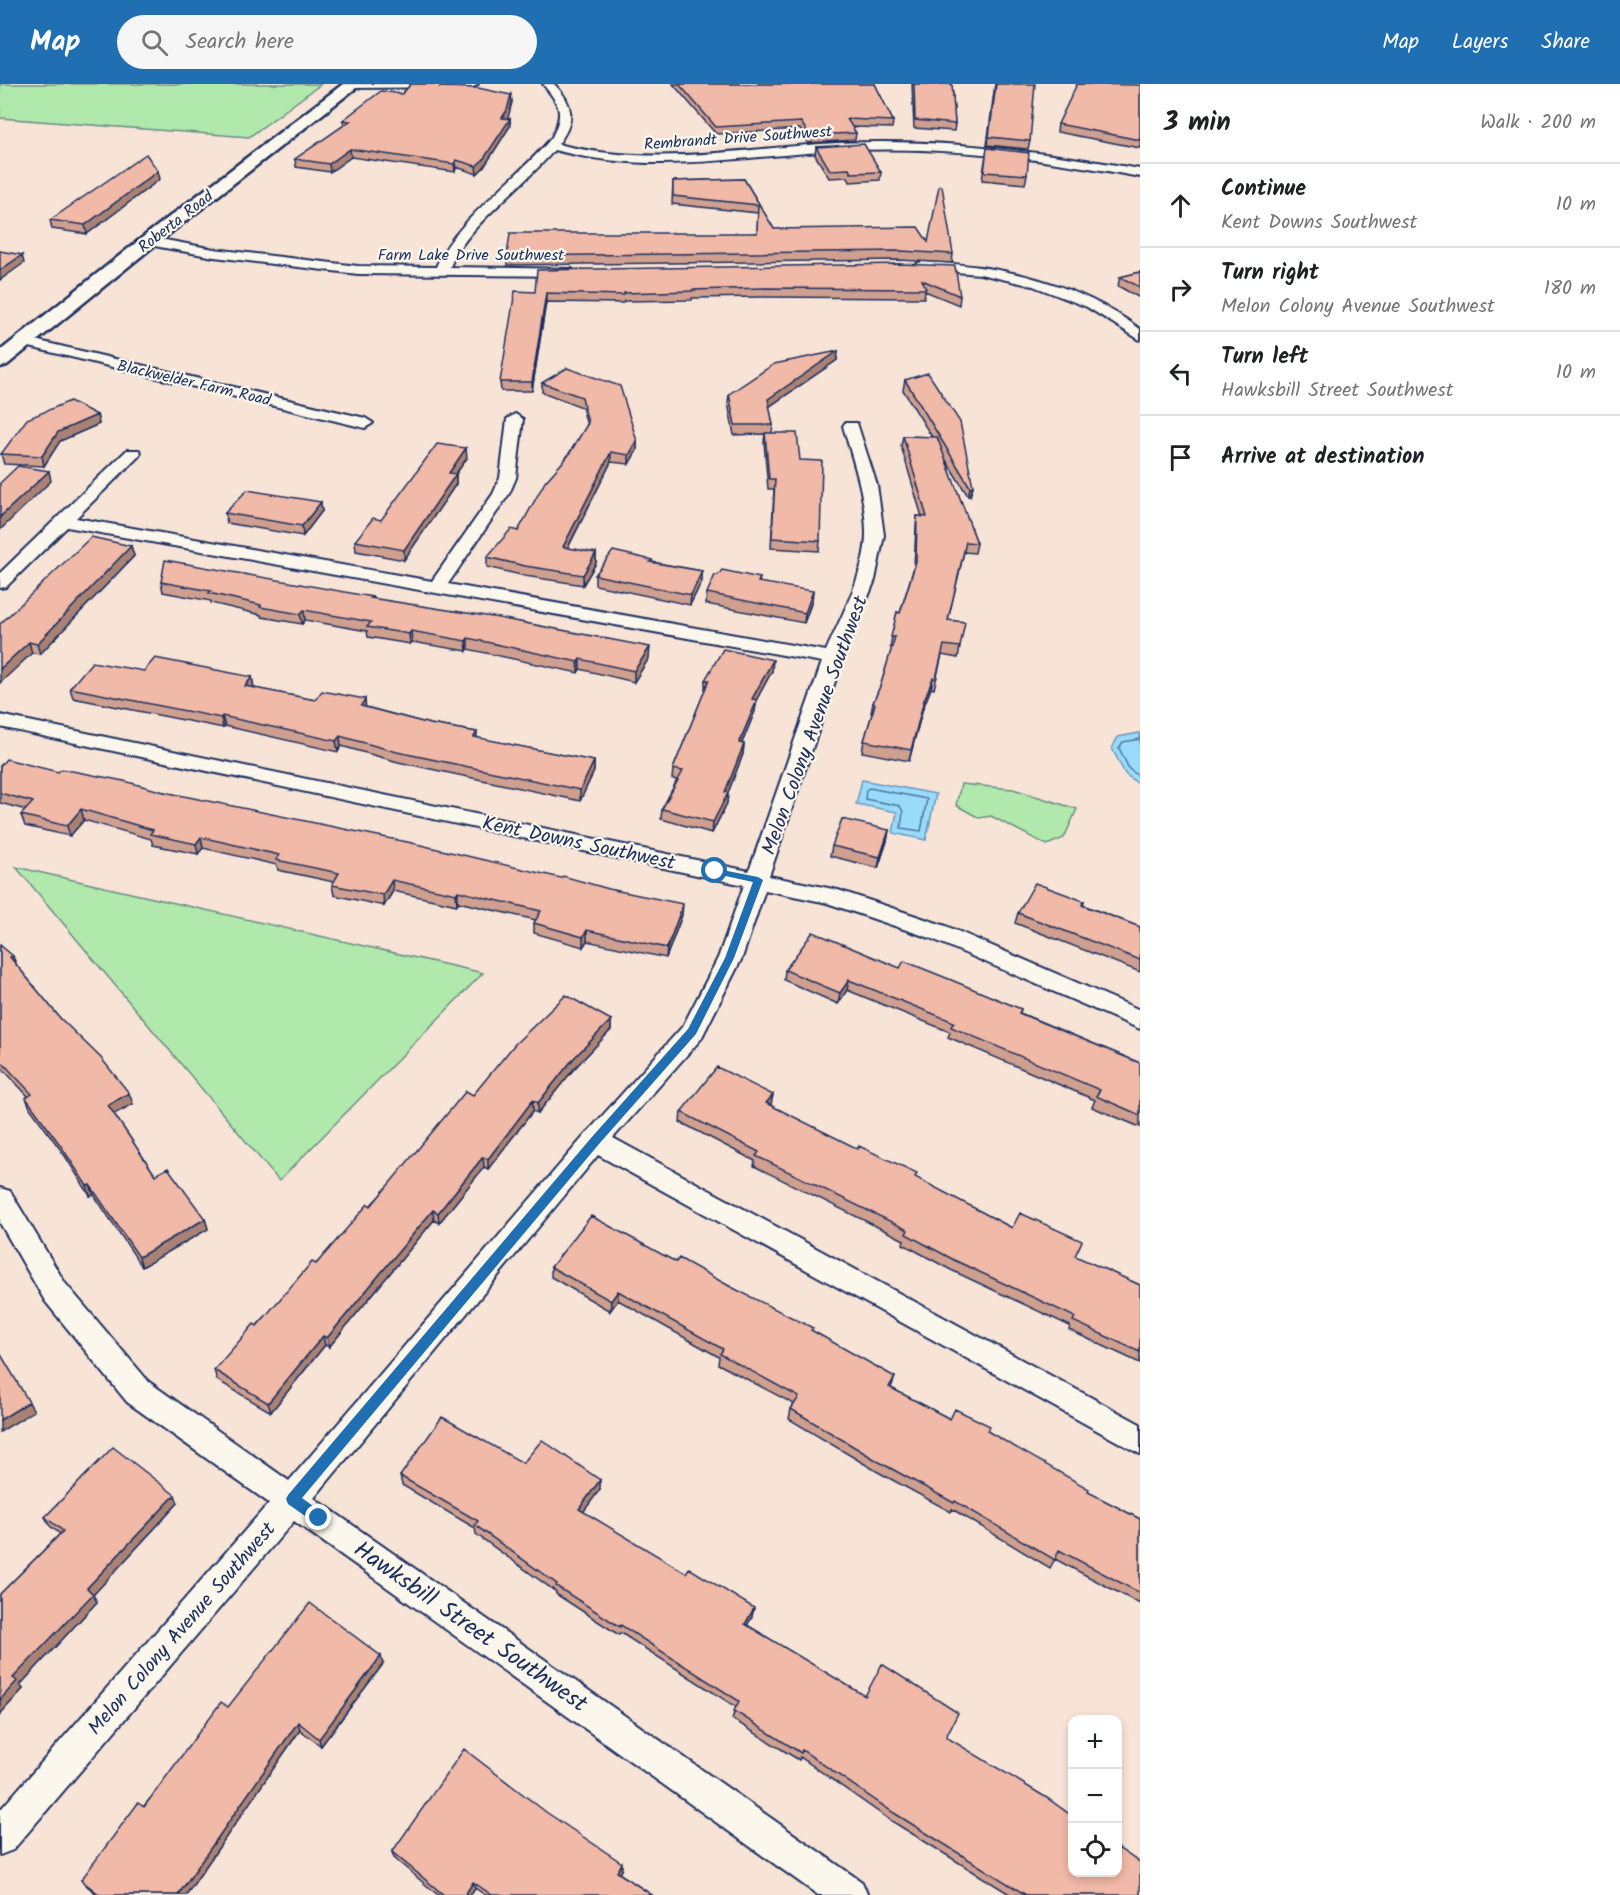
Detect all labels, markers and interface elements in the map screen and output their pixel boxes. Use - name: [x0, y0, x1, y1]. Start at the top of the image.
- search box: [117, 15, 537, 69]
- text: Map: [30, 20, 81, 65]
- text: Search here: [186, 25, 294, 60]
- icon: search: [138, 26, 171, 59]
- text: Map: [1382, 26, 1419, 59]
- text: Layers: [1452, 26, 1508, 59]
- text: Share: [1541, 26, 1590, 59]
- text: 3 min: [1164, 102, 1231, 144]
- text: Walk · 200 m: [1480, 107, 1596, 139]
- street label: Rembrandt Drive Southwest: [643, 119, 834, 158]
- text: Continue: [1221, 172, 1306, 207]
- street label: Roberta Road: [133, 184, 220, 260]
- icon: ahead: [1164, 189, 1197, 222]
- text: 10 m: [1556, 189, 1596, 221]
- text: Kent Downs Southwest: [1221, 207, 1417, 239]
- street label: Farm Lake Drive Southwest: [378, 243, 565, 268]
- text: Turn right: [1221, 256, 1319, 291]
- icon: right: [1164, 273, 1197, 306]
- text: 180 m: [1544, 273, 1596, 305]
- text: Melon Colony Avenue Southwest: [1221, 291, 1495, 323]
- text: Turn left: [1221, 340, 1308, 375]
- street label: Blackwelder Farm Road: [114, 354, 274, 414]
- icon: left: [1164, 357, 1197, 390]
- text: 10 m: [1556, 357, 1596, 389]
- text: Hawksbill Street Southwest: [1221, 375, 1453, 407]
- text: Arrive at destination: [1221, 440, 1424, 475]
- icon: arrive: [1164, 441, 1197, 474]
- street label: Melon Colony Avenue Southwest: [754, 591, 878, 860]
- street label: Kent Downs Southwest: [479, 808, 678, 880]
- route start: [701, 857, 727, 883]
- route end: [305, 1504, 331, 1530]
- street label: Melon Colony Avenue Southwest: [81, 1515, 285, 1743]
- street label: Hawksbill Street Southwest: [345, 1531, 596, 1724]
- map controls: [1068, 1715, 1122, 1877]
- button: +: [1068, 1715, 1122, 1769]
- button: −: [1068, 1769, 1122, 1823]
- button: locate: [1068, 1823, 1122, 1877]

